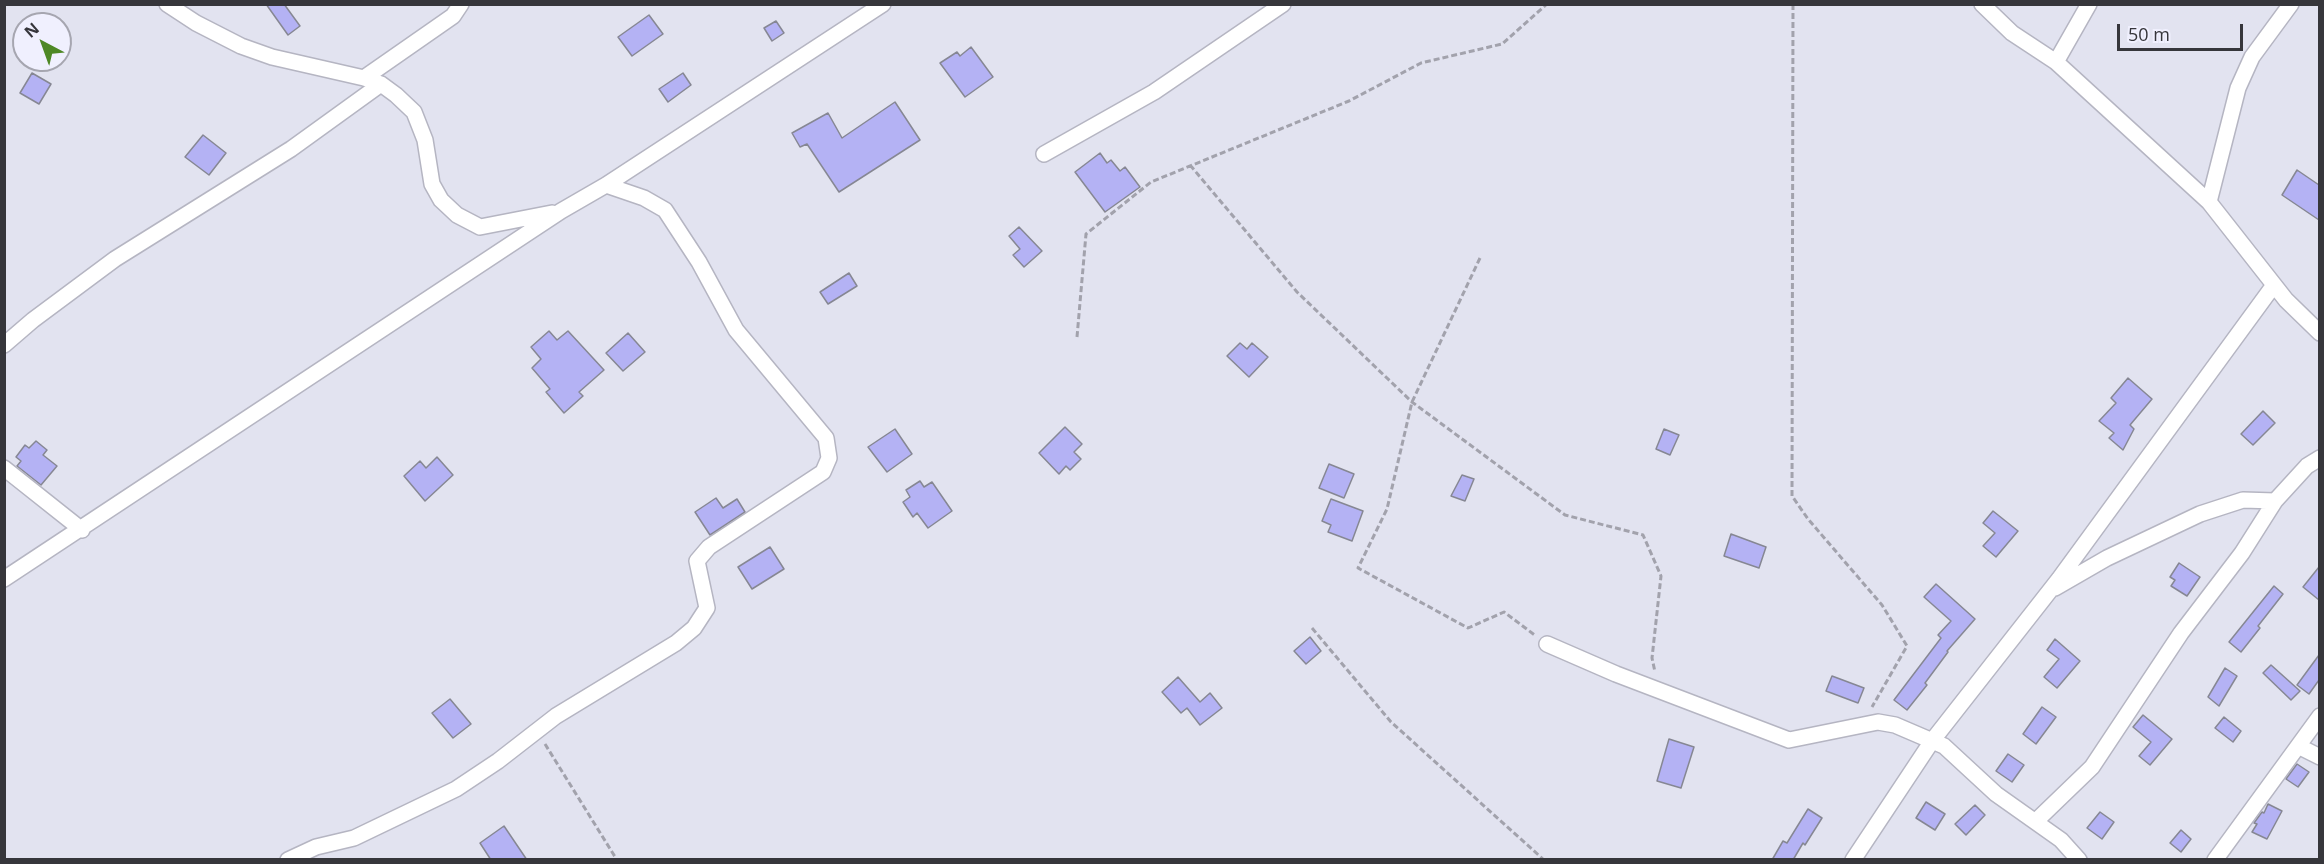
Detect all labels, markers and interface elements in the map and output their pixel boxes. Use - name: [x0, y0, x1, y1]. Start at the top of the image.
- north arrow: [12, 12, 72, 72]
- scale bar: [2120, 12, 2246, 50]
- text: N: [19, 17, 44, 43]
- text: 50 m: [2128, 22, 2170, 46]

